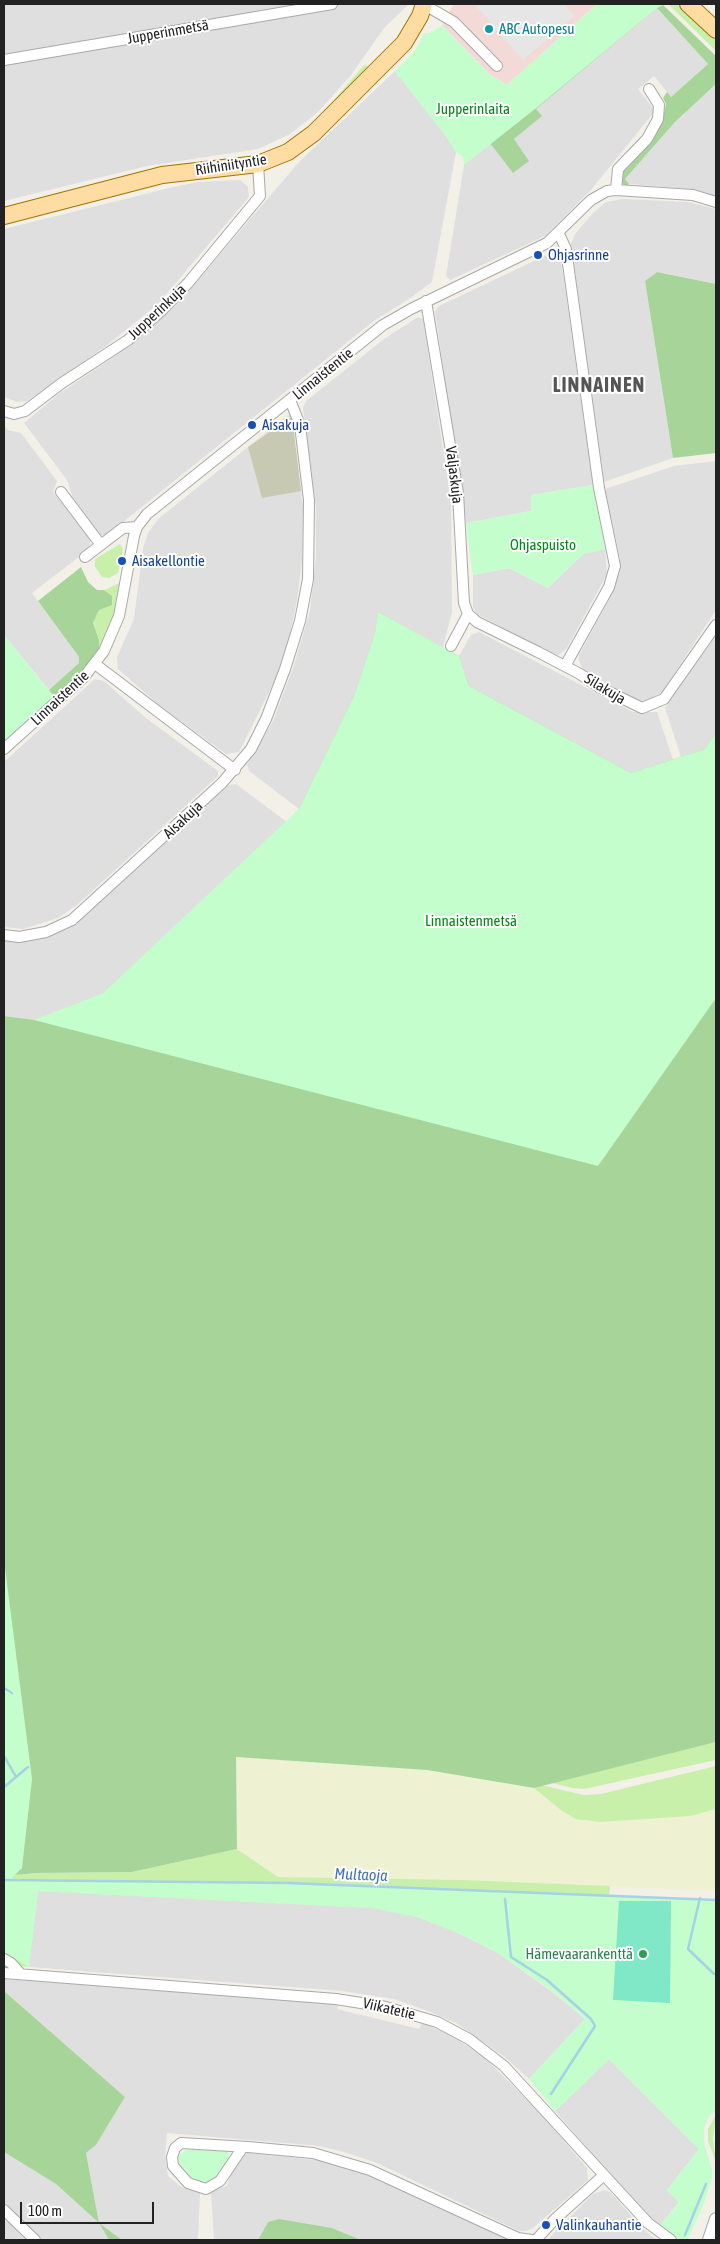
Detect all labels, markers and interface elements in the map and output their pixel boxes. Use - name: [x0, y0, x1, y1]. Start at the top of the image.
- street label: Jupperinmetsä: [126, 16, 210, 48]
- place label: ABC Autopesu: [499, 20, 575, 38]
- marker: ABC Autopesu: [483, 23, 495, 35]
- park label: Jupperinlaita: [436, 100, 510, 118]
- street label: Riihiniityntie: [194, 151, 268, 179]
- place label: Ohjasrinne: [548, 246, 609, 264]
- marker: Ohjasrinne: [532, 249, 544, 261]
- street label: Jupperinkuja: [124, 281, 190, 343]
- street label: Linnaistentie: [289, 344, 357, 404]
- district label: LINNAINEN: [552, 374, 646, 398]
- place label: Aisakuja: [262, 416, 309, 434]
- marker: Aisakuja: [246, 419, 258, 431]
- street label: Valjaskuja: [442, 445, 466, 505]
- park label: Ohjaspuisto: [510, 536, 576, 554]
- place label: Aisakellontie: [132, 552, 205, 570]
- marker: Aisakellontie: [116, 555, 128, 567]
- street label: Linnaistentie: [27, 667, 93, 729]
- street label: Silakuja: [581, 670, 629, 708]
- street label: Aisakuja: [160, 797, 206, 843]
- park label: Linnaistenmetsä: [425, 912, 517, 930]
- water label: Multaoja: [334, 1864, 388, 1886]
- place label: Hämevaarankenttä: [525, 1945, 633, 1963]
- marker: Hämevaarankenttä: [637, 1948, 649, 1960]
- street label: Viikatetie: [361, 1994, 417, 2024]
- scale bar: [22, 2192, 156, 2224]
- text: 100 m: [28, 2202, 62, 2219]
- place label: Valinkauhantie: [556, 2216, 641, 2234]
- marker: Valinkauhantie: [540, 2219, 552, 2231]

